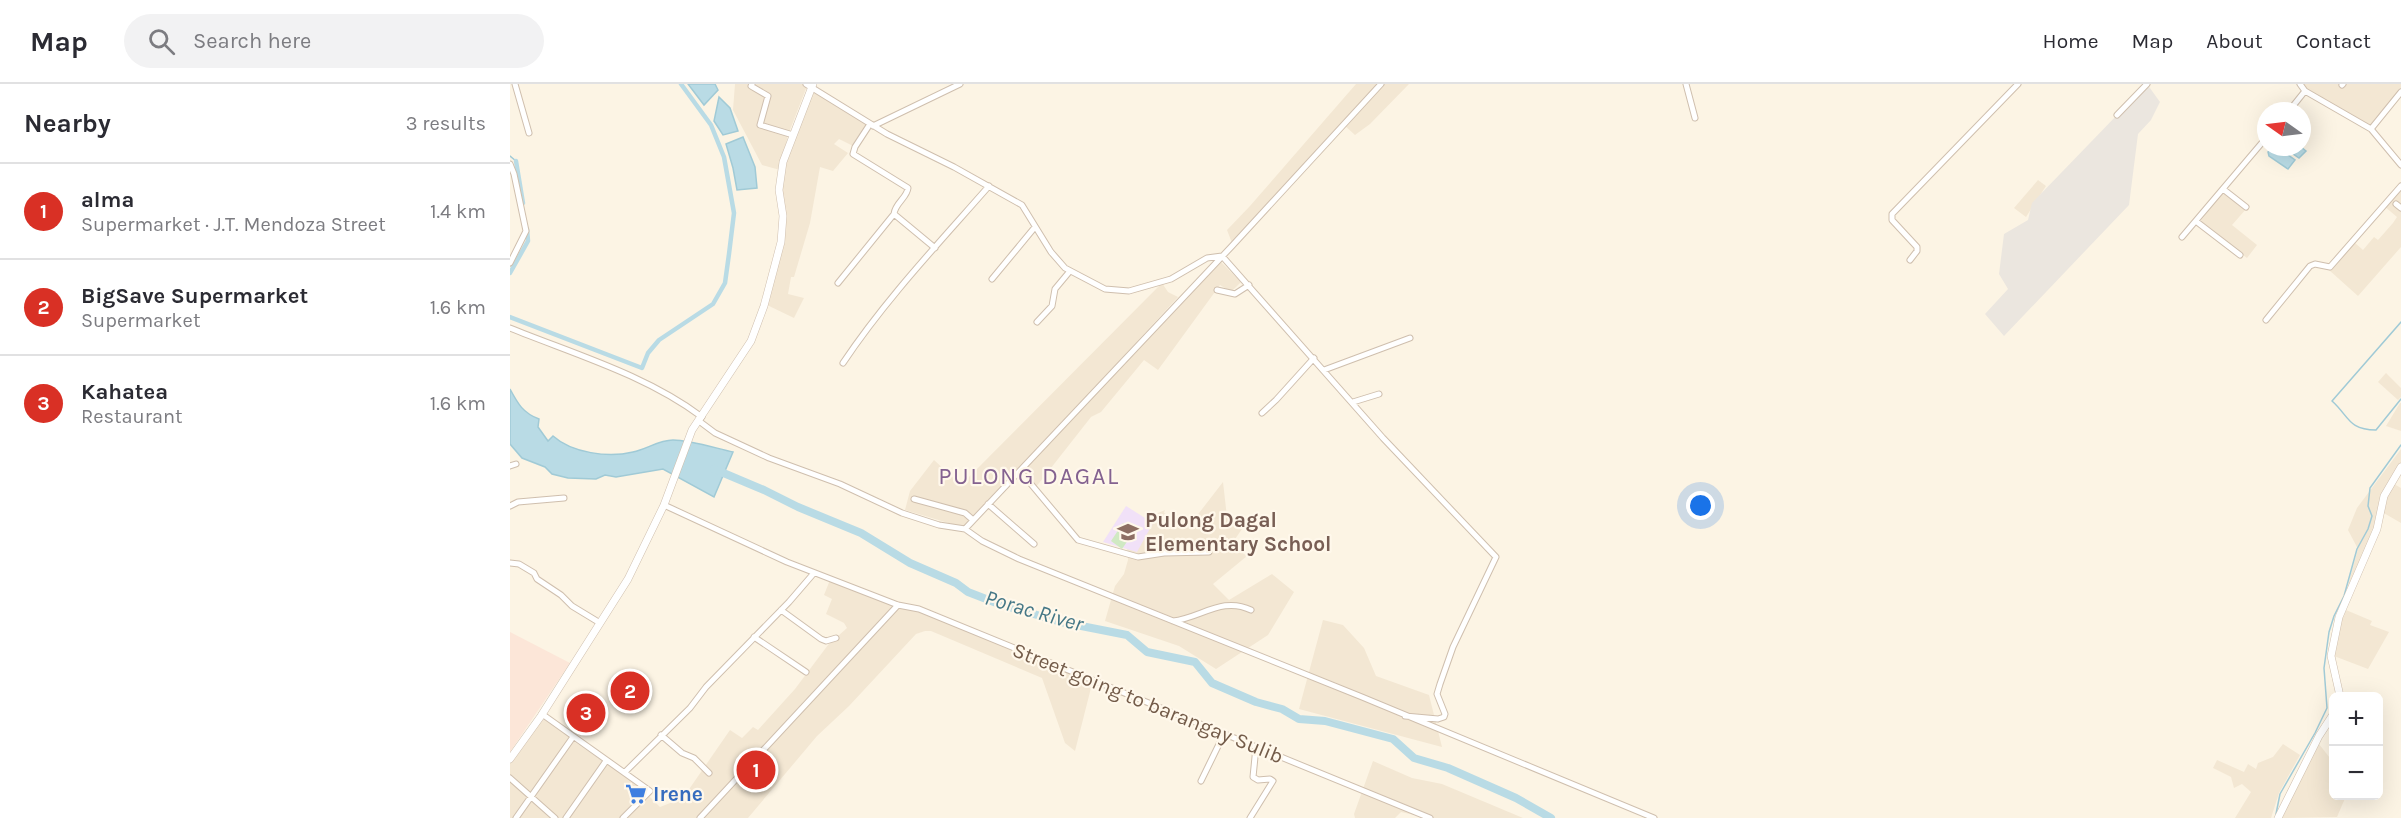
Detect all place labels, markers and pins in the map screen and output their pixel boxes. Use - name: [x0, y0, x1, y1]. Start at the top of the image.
- place label: Pulong Dagal Elementary School: [1145, 508, 1331, 556]
- school or university icon: Pulong Dagal Elementary School: [1116, 520, 1140, 544]
- pin: 2: [610, 668, 650, 714]
- pin: 3: [566, 690, 606, 736]
- pin: 1: [736, 748, 776, 792]
- supermarket icon: Irene: [624, 782, 648, 806]
- place label: Irene: [653, 782, 703, 806]

